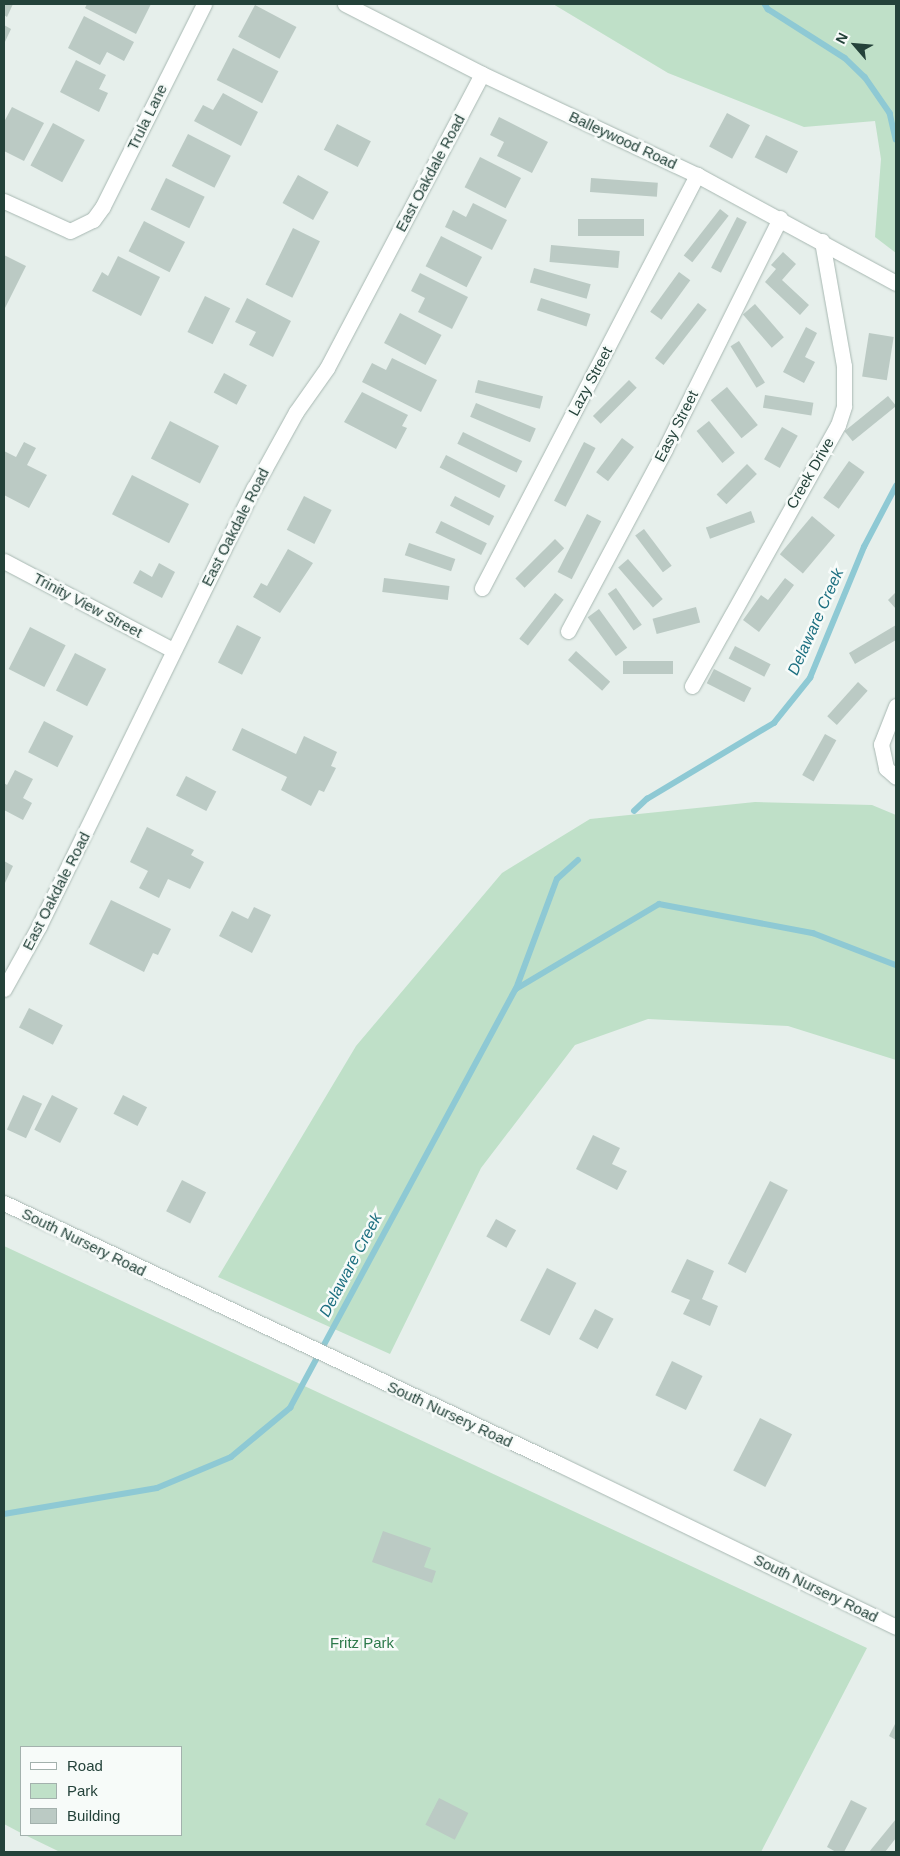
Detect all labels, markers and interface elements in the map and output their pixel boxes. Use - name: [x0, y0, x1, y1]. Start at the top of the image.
- north arrow: [830, 20, 880, 70]
- text: N: [832, 30, 851, 46]
- street label: Trula Lane: [123, 81, 171, 153]
- street label: Balleywood Road: [566, 107, 680, 173]
- street label: East Oakdale Road: [392, 111, 468, 235]
- street label: Lazy Street: [564, 343, 616, 419]
- street label: Easy Street: [650, 387, 702, 465]
- street label: Creek Drive: [782, 434, 838, 512]
- street label: East Oakdale Road: [197, 465, 273, 589]
- water label: Delaware Creek: [784, 566, 848, 678]
- street label: Trinity View Street: [30, 569, 146, 641]
- street label: East Oakdale Road: [18, 829, 94, 953]
- street label: South Nursery Road: [19, 1204, 149, 1280]
- water label: Delaware Creek: [316, 1210, 386, 1320]
- street label: South Nursery Road: [385, 1377, 515, 1451]
- street label: South Nursery Road: [751, 1550, 881, 1626]
- park label: Fritz Park: [330, 1634, 394, 1652]
- legend: [20, 1746, 182, 1836]
- text: Road: [67, 1757, 103, 1774]
- text: Park: [67, 1782, 98, 1799]
- text: Building: [67, 1807, 120, 1824]

